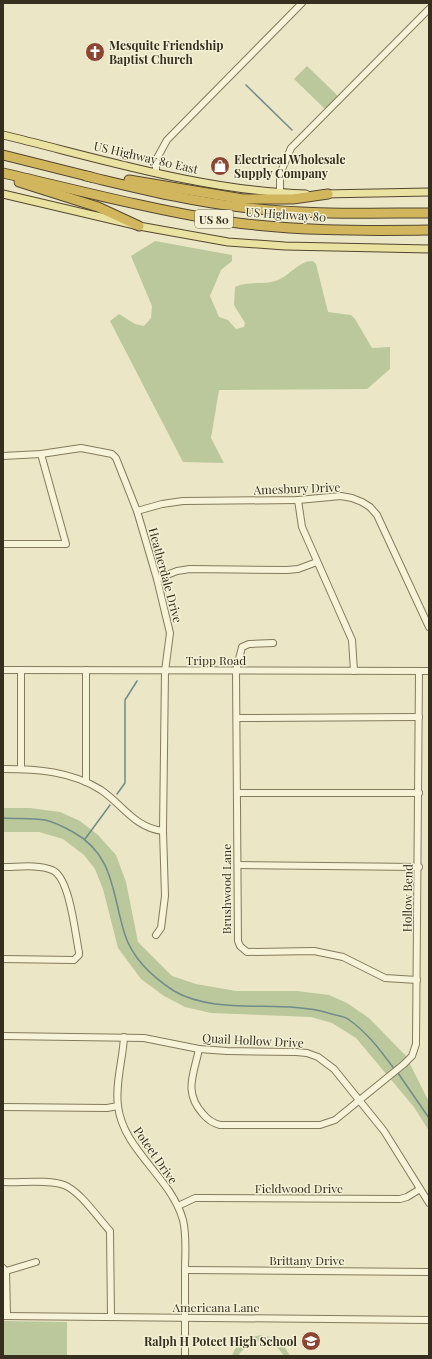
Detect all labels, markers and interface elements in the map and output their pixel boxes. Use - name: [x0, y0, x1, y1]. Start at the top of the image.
- place label: Mesquite Friendship Baptist Church: [109, 37, 223, 67]
- church icon: Mesquite Friendship Baptist Church: [84, 41, 106, 63]
- street label: US Highway 80 East: [92, 137, 200, 177]
- place label: Electrical Wholesale Supply Company: [234, 151, 345, 181]
- shop icon: Electrical Wholesale Supply Company: [209, 155, 231, 177]
- street label: US Highway 80: [245, 203, 327, 225]
- road number: US 80: [195, 210, 233, 228]
- street label: Amesbury Drive: [252, 478, 341, 498]
- street label: Heatherdale Drive: [146, 526, 186, 624]
- street label: Tripp Road: [186, 652, 246, 668]
- street label: Brushwood Lane: [218, 844, 234, 934]
- street label: Hollow Bend: [398, 864, 416, 932]
- street label: Quail Hollow Drive: [202, 1029, 304, 1051]
- street label: Poteet Drive: [130, 1123, 182, 1187]
- street label: Fieldwood Drive: [255, 1180, 343, 1196]
- street label: Brittany Drive: [269, 1252, 345, 1268]
- street label: Americana Lane: [171, 1299, 260, 1315]
- school or university icon: Ralph H Poteet High School: [300, 1330, 322, 1352]
- place label: Ralph H Poteet High School: [144, 1333, 297, 1349]

